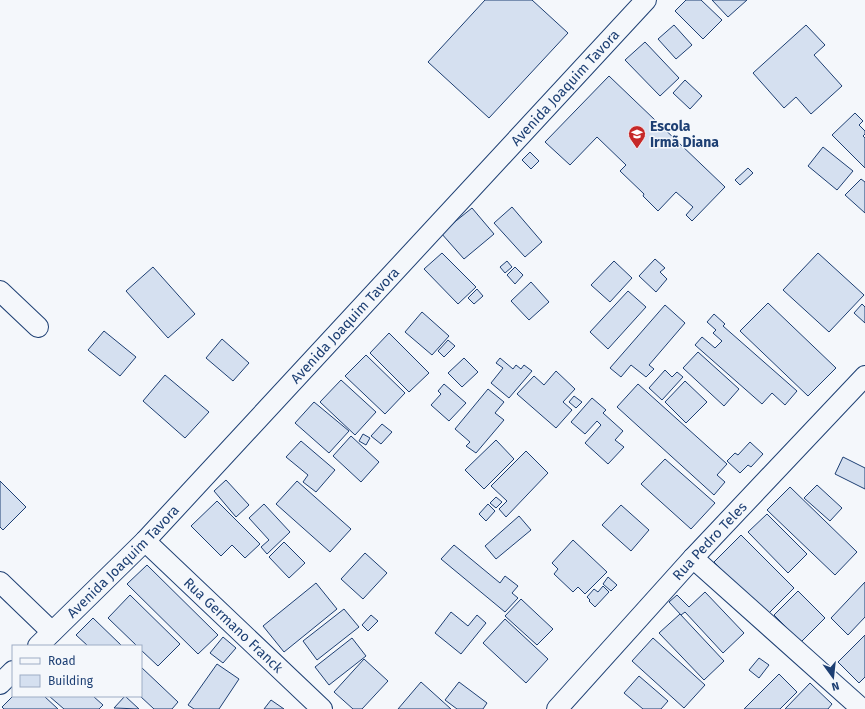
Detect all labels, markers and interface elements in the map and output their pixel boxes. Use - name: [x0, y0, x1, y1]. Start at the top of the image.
- street label: Avenida Joaquim Tavora: [507, 26, 623, 149]
- place label: Escola Irmã Diana: [650, 118, 719, 151]
- school or university icon: Escola Irmã Diana: [627, 124, 647, 149]
- street label: Avenida Joaquim Tavora: [287, 264, 403, 387]
- street label: Rua Pedro Teles: [669, 498, 751, 584]
- street label: Avenida Joaquim Tavora: [64, 502, 183, 622]
- street label: Rua Germano Franck: [180, 574, 287, 677]
- legend: [12, 645, 142, 697]
- text: Road: [48, 654, 76, 668]
- north arrow: [813, 657, 853, 697]
- text: Building: [48, 674, 94, 688]
- text: N: [830, 679, 841, 693]

